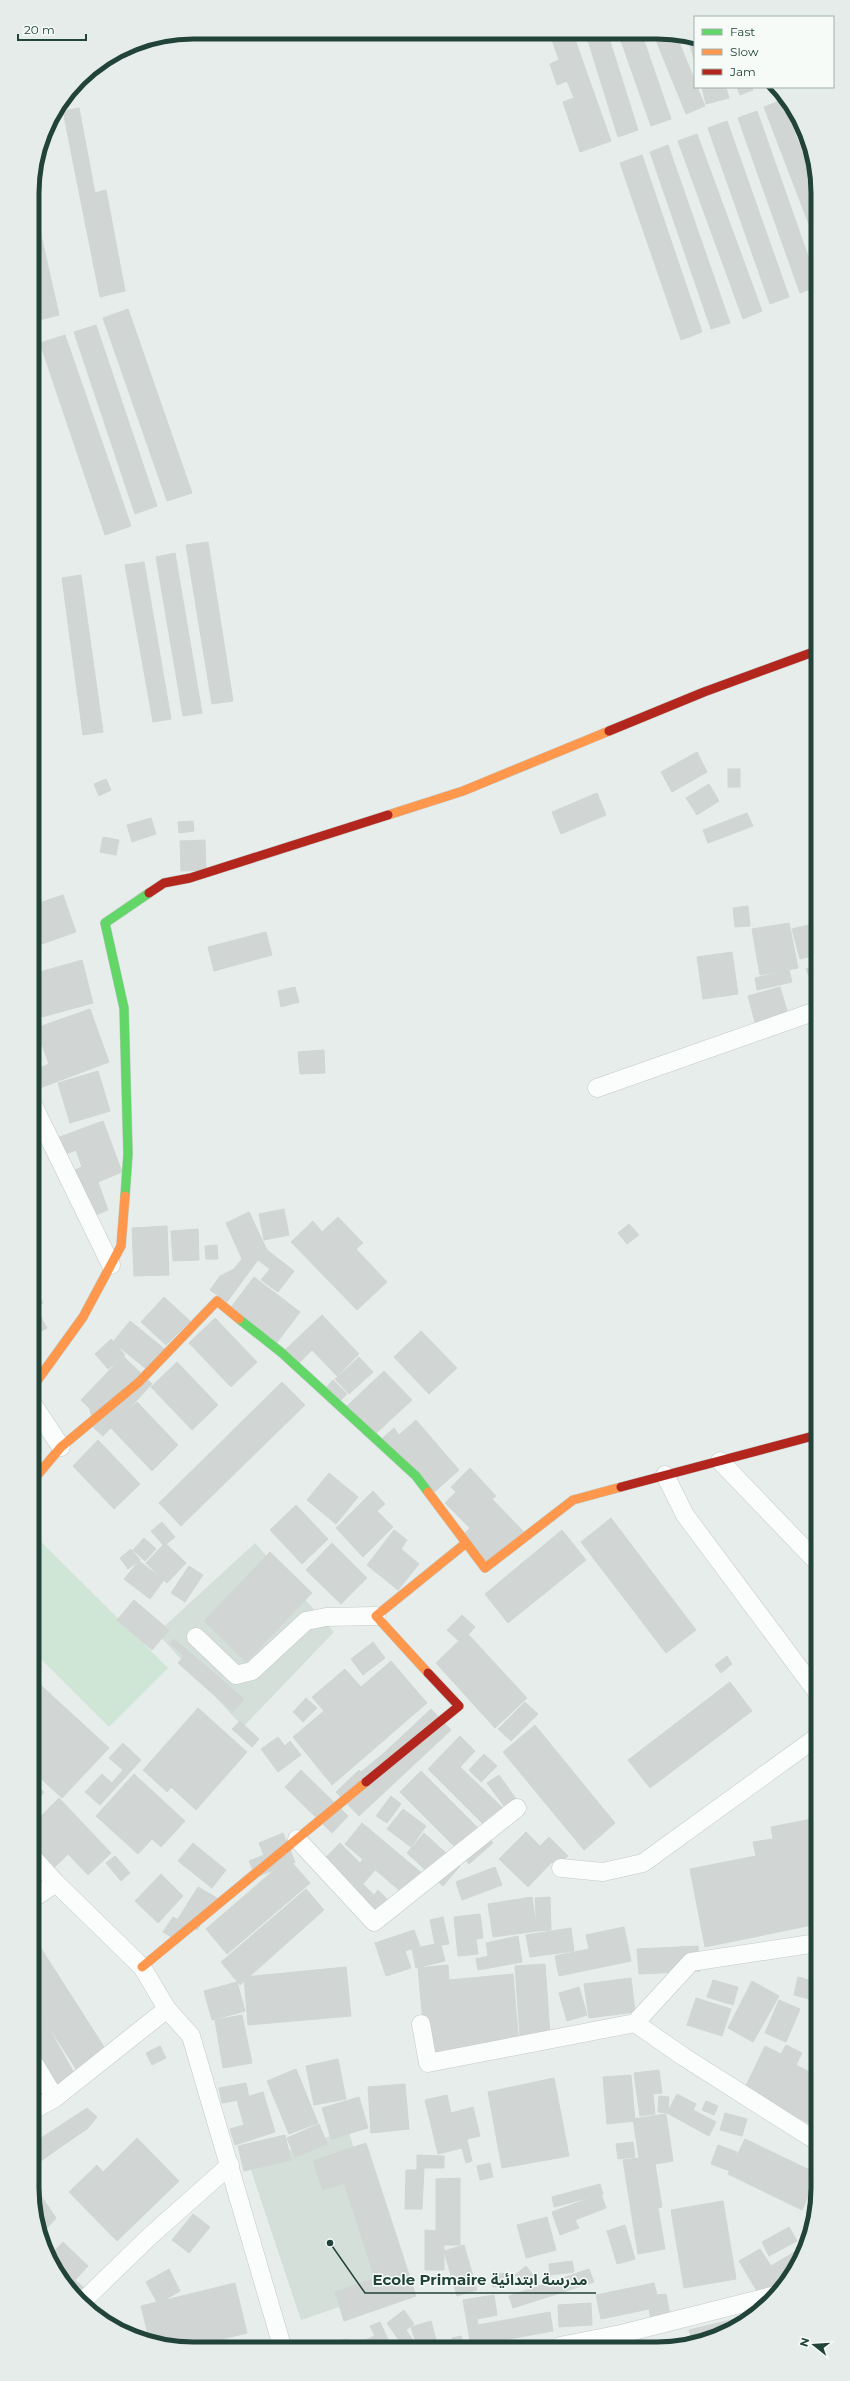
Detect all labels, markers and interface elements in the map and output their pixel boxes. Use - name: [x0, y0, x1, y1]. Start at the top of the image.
- scale bar: [18, 16, 86, 42]
- legend: [694, 16, 834, 88]
- text: 20 m: [24, 22, 55, 37]
- text: Fast: [730, 24, 755, 39]
- text: Slow: [730, 44, 759, 59]
- text: Jam: [729, 64, 756, 79]
- callout: Ecole Primaire مدرسة ابتدائية: [365, 2266, 596, 2293]
- text: Ecole Primaire مدرسة ابتدائية: [373, 2270, 587, 2289]
- north arrow: [794, 2325, 834, 2365]
- text: N: [796, 2336, 812, 2348]

